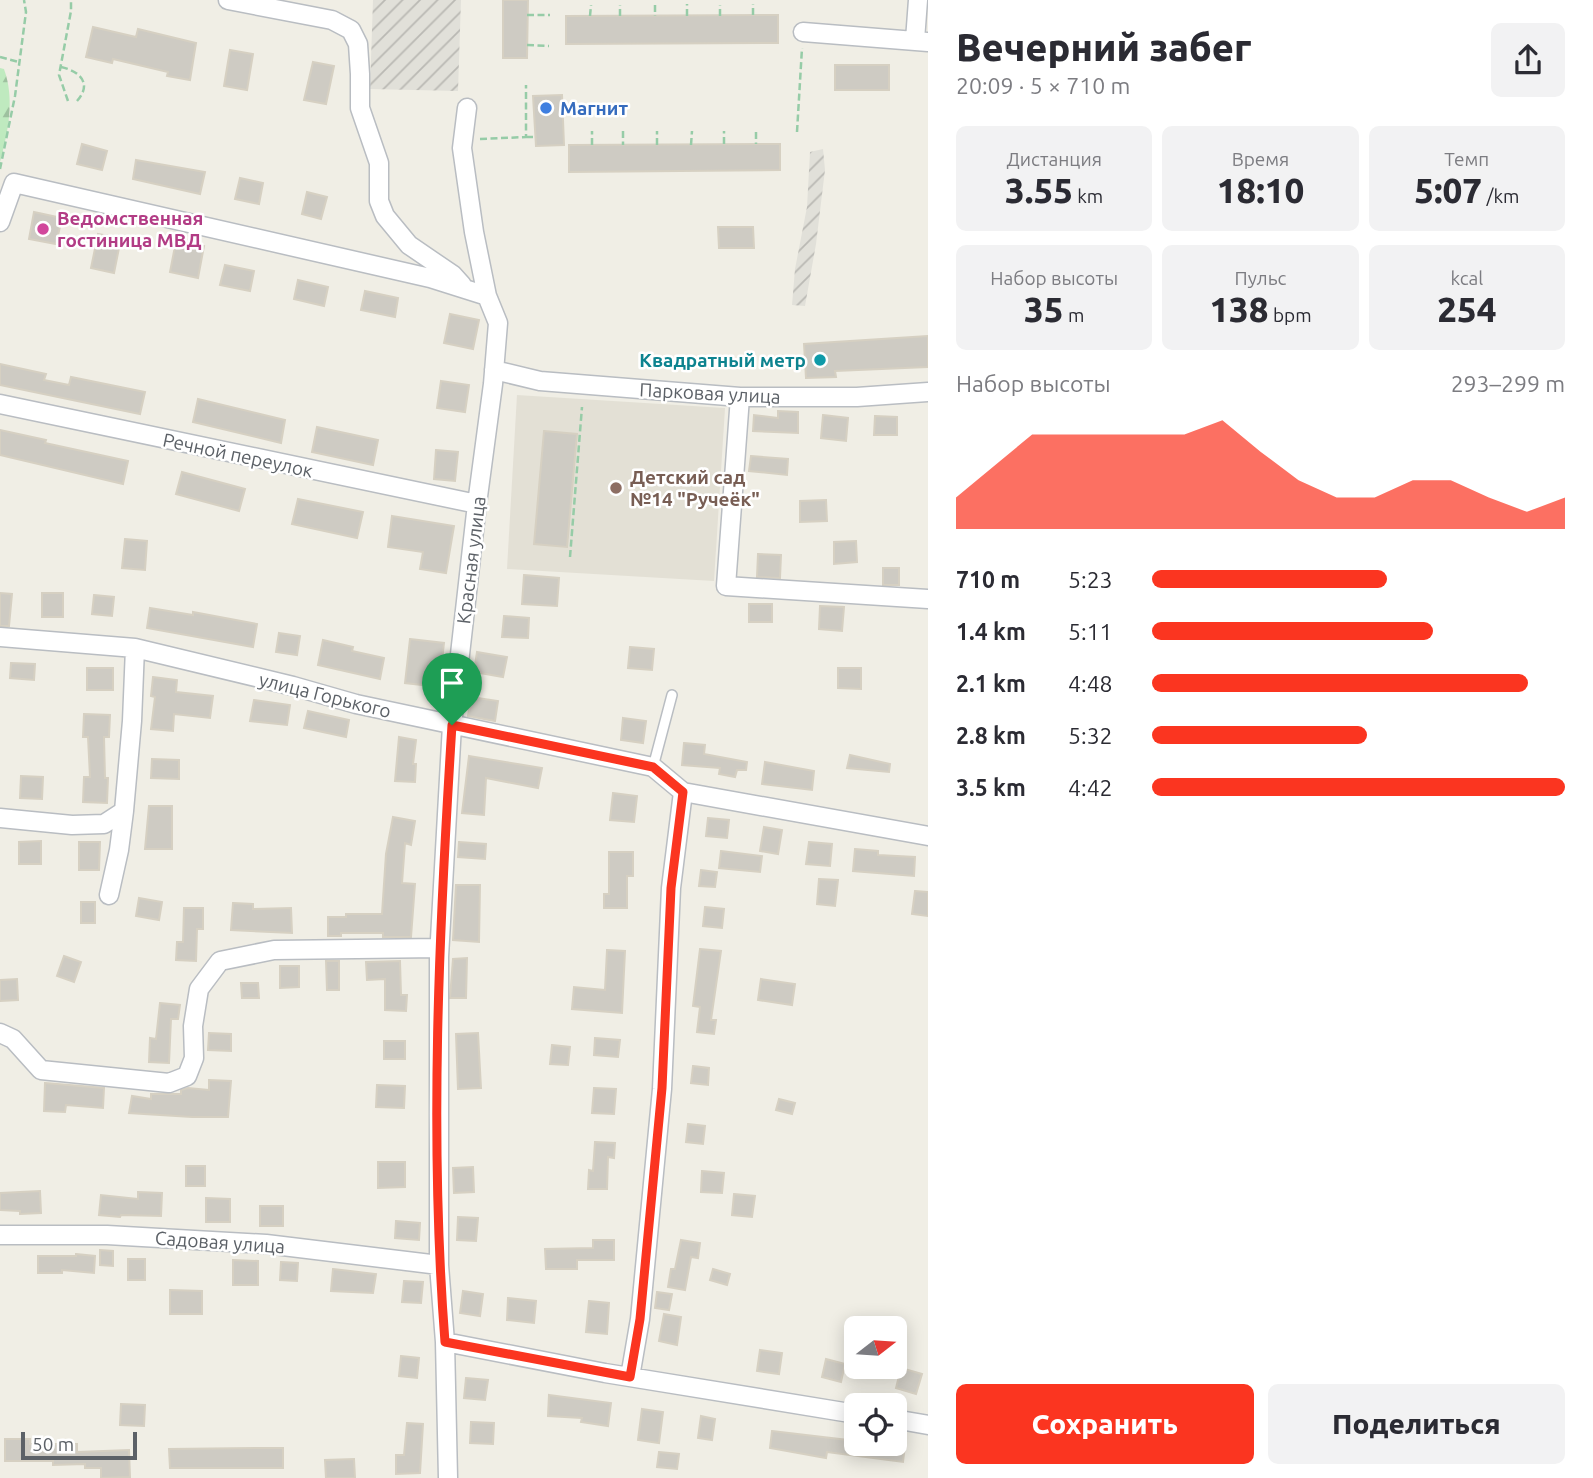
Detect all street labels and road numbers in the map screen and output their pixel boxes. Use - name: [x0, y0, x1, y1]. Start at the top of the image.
- street label: Парковая улица: [639, 378, 781, 408]
- street label: Речной переулок: [161, 428, 315, 482]
- street label: Красная улица: [452, 495, 490, 625]
- street label: улица Горького: [257, 668, 393, 722]
- street label: Садовая улица: [154, 1226, 286, 1258]

